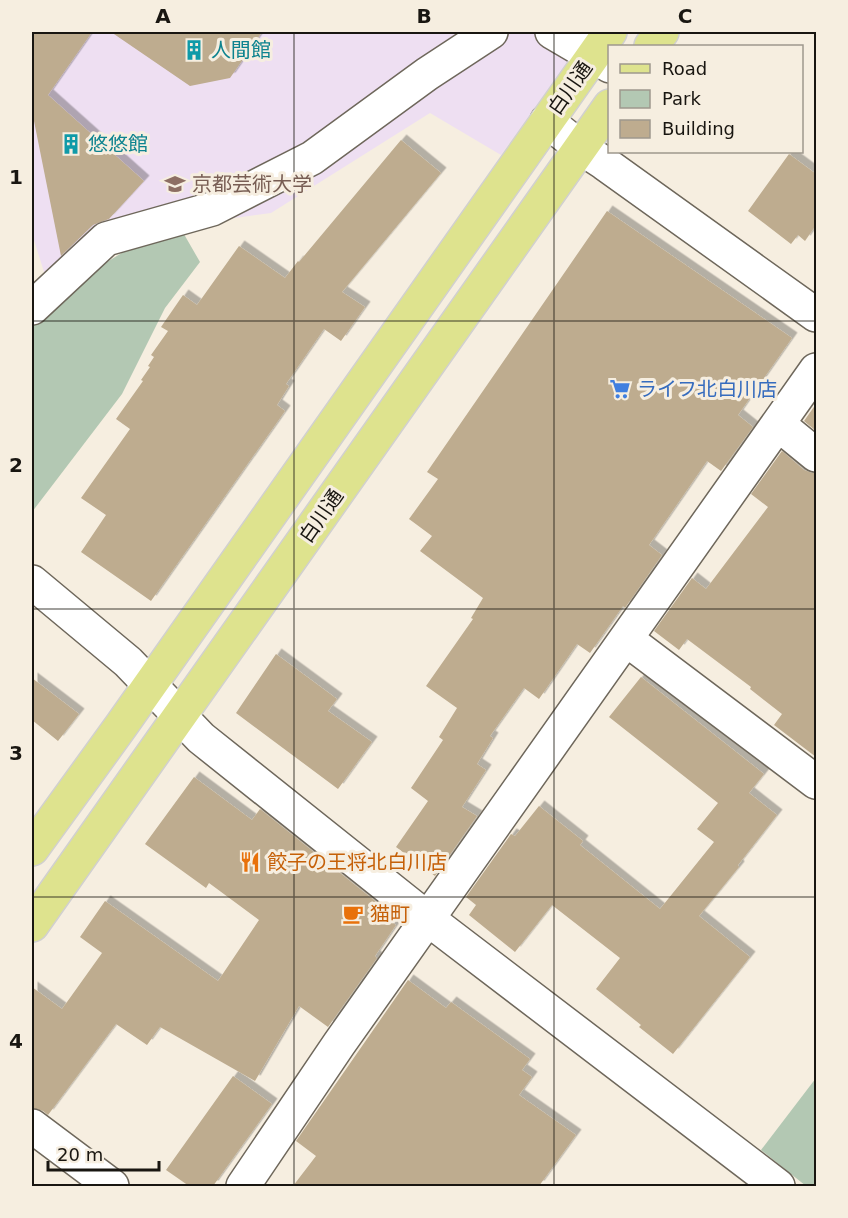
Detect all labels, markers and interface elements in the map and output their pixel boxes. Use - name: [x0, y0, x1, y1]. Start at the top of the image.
- text: A: [155, 4, 171, 28]
- text: B: [416, 4, 432, 28]
- text: C: [678, 4, 692, 28]
- building icon: 人間館: [182, 38, 206, 62]
- place label: 人間館: [211, 38, 271, 62]
- legend: [608, 45, 803, 153]
- street label: 白川通: [543, 57, 597, 119]
- text: Road: [662, 58, 707, 79]
- text: Park: [662, 88, 701, 109]
- text: Building: [662, 118, 735, 139]
- building icon: 悠悠館: [59, 132, 83, 156]
- place label: 悠悠館: [88, 132, 148, 156]
- text: 1: [9, 165, 23, 189]
- school or university icon: 京都芸術大学: [163, 172, 187, 196]
- place label: 京都芸術大学: [192, 172, 312, 196]
- supermarket icon: ライフ北白川店: [608, 377, 632, 401]
- place label: ライフ北白川店: [637, 377, 777, 401]
- text: 2: [9, 453, 23, 477]
- street label: 白川通: [294, 485, 348, 547]
- text: 3: [9, 741, 23, 765]
- restaurant icon: 餃子の王将北白川店: [238, 850, 262, 874]
- place label: 餃子の王将北白川店: [267, 850, 447, 874]
- cafe icon: 猫町: [341, 902, 365, 926]
- place label: 猫町: [370, 902, 410, 926]
- text: 4: [9, 1029, 23, 1053]
- scale bar: [48, 1134, 159, 1172]
- text: 20 m: [57, 1144, 103, 1165]

